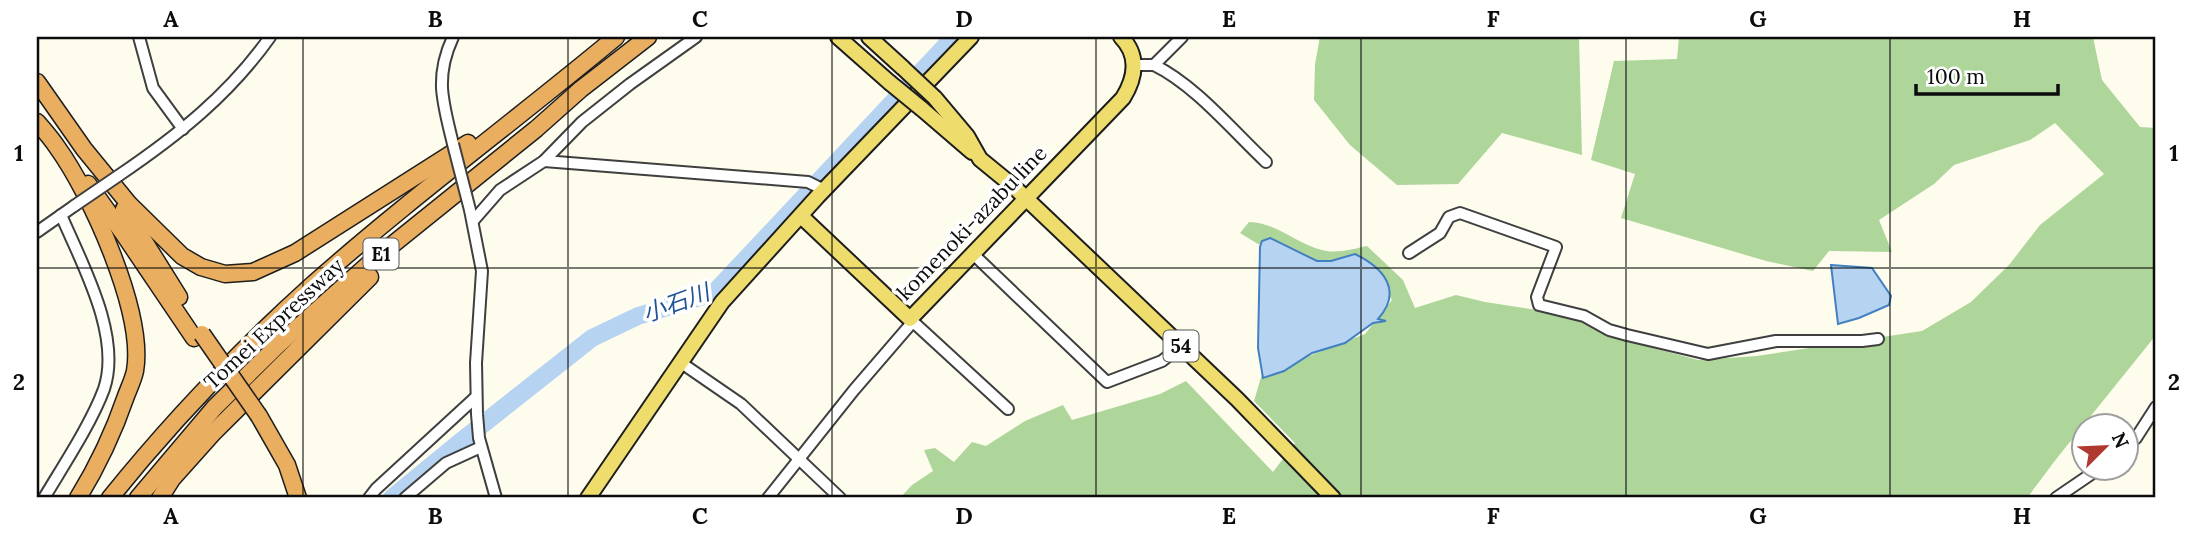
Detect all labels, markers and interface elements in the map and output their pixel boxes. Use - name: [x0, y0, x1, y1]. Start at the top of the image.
- text: A: [163, 4, 179, 33]
- text: B: [427, 4, 443, 33]
- text: C: [692, 4, 708, 33]
- text: D: [955, 4, 973, 33]
- text: E: [1222, 4, 1236, 33]
- text: F: [1486, 4, 1500, 33]
- text: G: [1749, 4, 1767, 33]
- text: H: [2013, 4, 2031, 33]
- scale bar: [1916, 52, 2058, 96]
- text: 100 m: [1927, 63, 1985, 90]
- text: 1: [14, 138, 24, 167]
- text: 1: [2169, 138, 2179, 167]
- street label: komenoki-azabu line: [891, 140, 1052, 306]
- road number: E1: [364, 238, 398, 270]
- street label: Tomei Expressway: [198, 252, 349, 395]
- water label: 小石川: [638, 276, 716, 328]
- road number: 54: [1164, 330, 1198, 362]
- text: 2: [13, 367, 25, 396]
- text: 2: [2168, 367, 2180, 396]
- north arrow: [2070, 412, 2140, 482]
- text: N: [2107, 428, 2135, 452]
- text: A: [163, 501, 179, 530]
- text: B: [427, 501, 443, 530]
- text: C: [692, 501, 708, 530]
- text: D: [955, 501, 973, 530]
- text: E: [1222, 501, 1236, 530]
- text: F: [1486, 501, 1500, 530]
- text: G: [1749, 501, 1767, 530]
- text: H: [2013, 501, 2031, 530]

